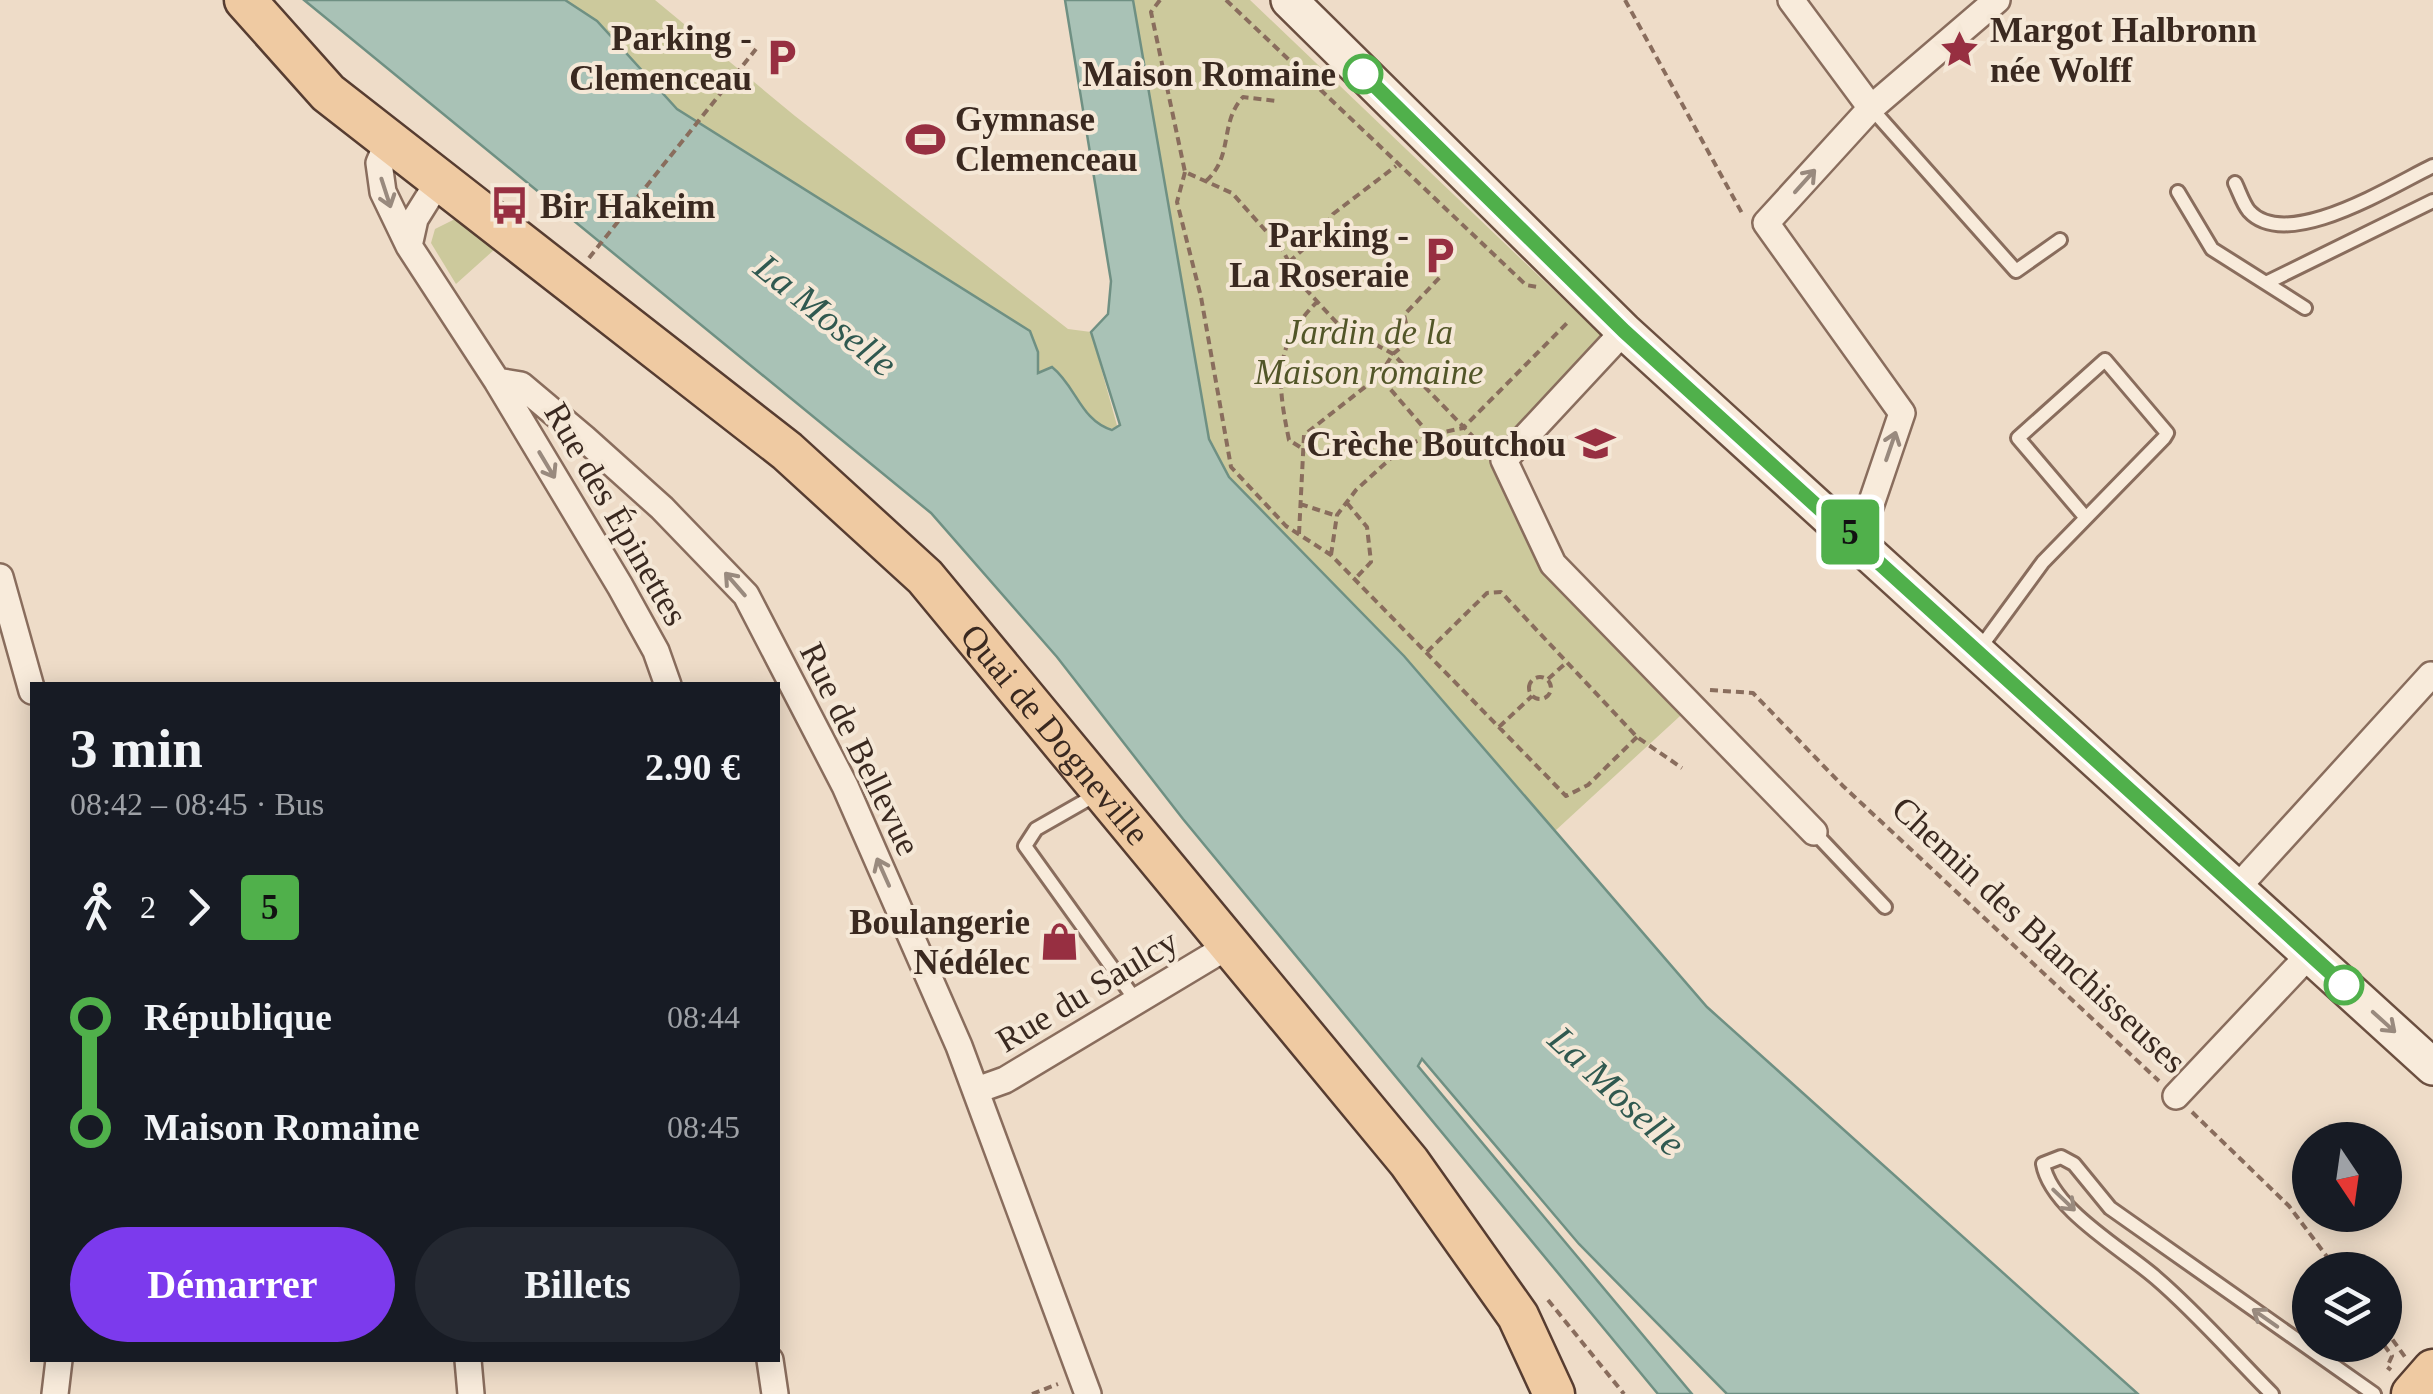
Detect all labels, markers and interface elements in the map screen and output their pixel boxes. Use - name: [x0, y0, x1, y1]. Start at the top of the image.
- place label: Margot Halbronn née Wolff: [1990, 11, 2257, 90]
- place label: Parking - Clemenceau: [569, 19, 752, 98]
- place icon: Margot Halbronn née Wolff: [1939, 29, 1981, 71]
- parking icon: Parking - Clemenceau: [761, 37, 803, 79]
- place label: Maison Romaine: [1082, 55, 1336, 94]
- marker: Maison Romaine: [1344, 55, 1382, 93]
- place label: Gymnase Clemenceau: [955, 100, 1138, 179]
- sports icon: Gymnase Clemenceau: [904, 118, 946, 160]
- one-way arrow: [1793, 169, 1816, 194]
- one-way arrow: [379, 177, 397, 209]
- bus stop icon: Bir Hakeim: [489, 185, 531, 227]
- place label: Bir Hakeim: [540, 187, 715, 226]
- place label: Parking - La Roseraie: [1229, 216, 1409, 295]
- parking icon: Parking - La Roseraie: [1418, 234, 1460, 276]
- water label: La Moselle: [746, 245, 905, 385]
- park label: Jardin de la Maison romaine: [1253, 313, 1484, 392]
- street label: Rue des Épinettes: [536, 396, 696, 632]
- school or university icon: Crèche Boutchou: [1575, 423, 1617, 465]
- place label: Crèche Boutchou: [1306, 425, 1566, 464]
- one-way arrow: [1884, 430, 1902, 462]
- one-way arrow: [537, 450, 557, 479]
- line badge: 5: [1818, 500, 1882, 564]
- text: 5: [1841, 513, 1859, 552]
- one-way arrow: [723, 572, 746, 597]
- street label: Quai de Dogneville: [953, 616, 1158, 853]
- street label: Rue de Bellevue: [792, 637, 928, 861]
- text: 3 min: [70, 718, 203, 779]
- text: 2.90 €: [645, 746, 740, 788]
- text: 08:42 – 08:45 · Bus: [70, 786, 324, 822]
- street label: Chemin des Blanchisseuses: [1884, 789, 2194, 1081]
- one-way arrow: [873, 857, 891, 888]
- icon: walk: [70, 880, 125, 935]
- icon: forward: [171, 880, 226, 935]
- text: 5: [261, 888, 279, 927]
- text: 2: [140, 889, 156, 925]
- place label: Boulangerie Nédélec: [849, 903, 1030, 982]
- street label: Rue du Saulcy: [989, 921, 1185, 1060]
- shop icon: Boulangerie Nédélec: [1039, 921, 1081, 963]
- unlabelled marker: [2325, 966, 2363, 1004]
- text: République: [144, 996, 332, 1038]
- text: 08:44: [667, 999, 740, 1035]
- one-way arrow: [2371, 1010, 2396, 1033]
- water label: La Moselle: [1540, 1017, 1694, 1164]
- text: Maison Romaine: [144, 1106, 420, 1148]
- text: 08:45: [667, 1109, 740, 1145]
- north arrow: [2292, 1122, 2402, 1232]
- map controls: [2292, 1122, 2402, 1362]
- one-way arrow: [2052, 1188, 2076, 1212]
- button: Démarrer: [70, 1227, 395, 1342]
- button: Billets: [415, 1227, 740, 1342]
- button: layers: [2292, 1252, 2402, 1362]
- one-way arrow: [2252, 1308, 2279, 1329]

